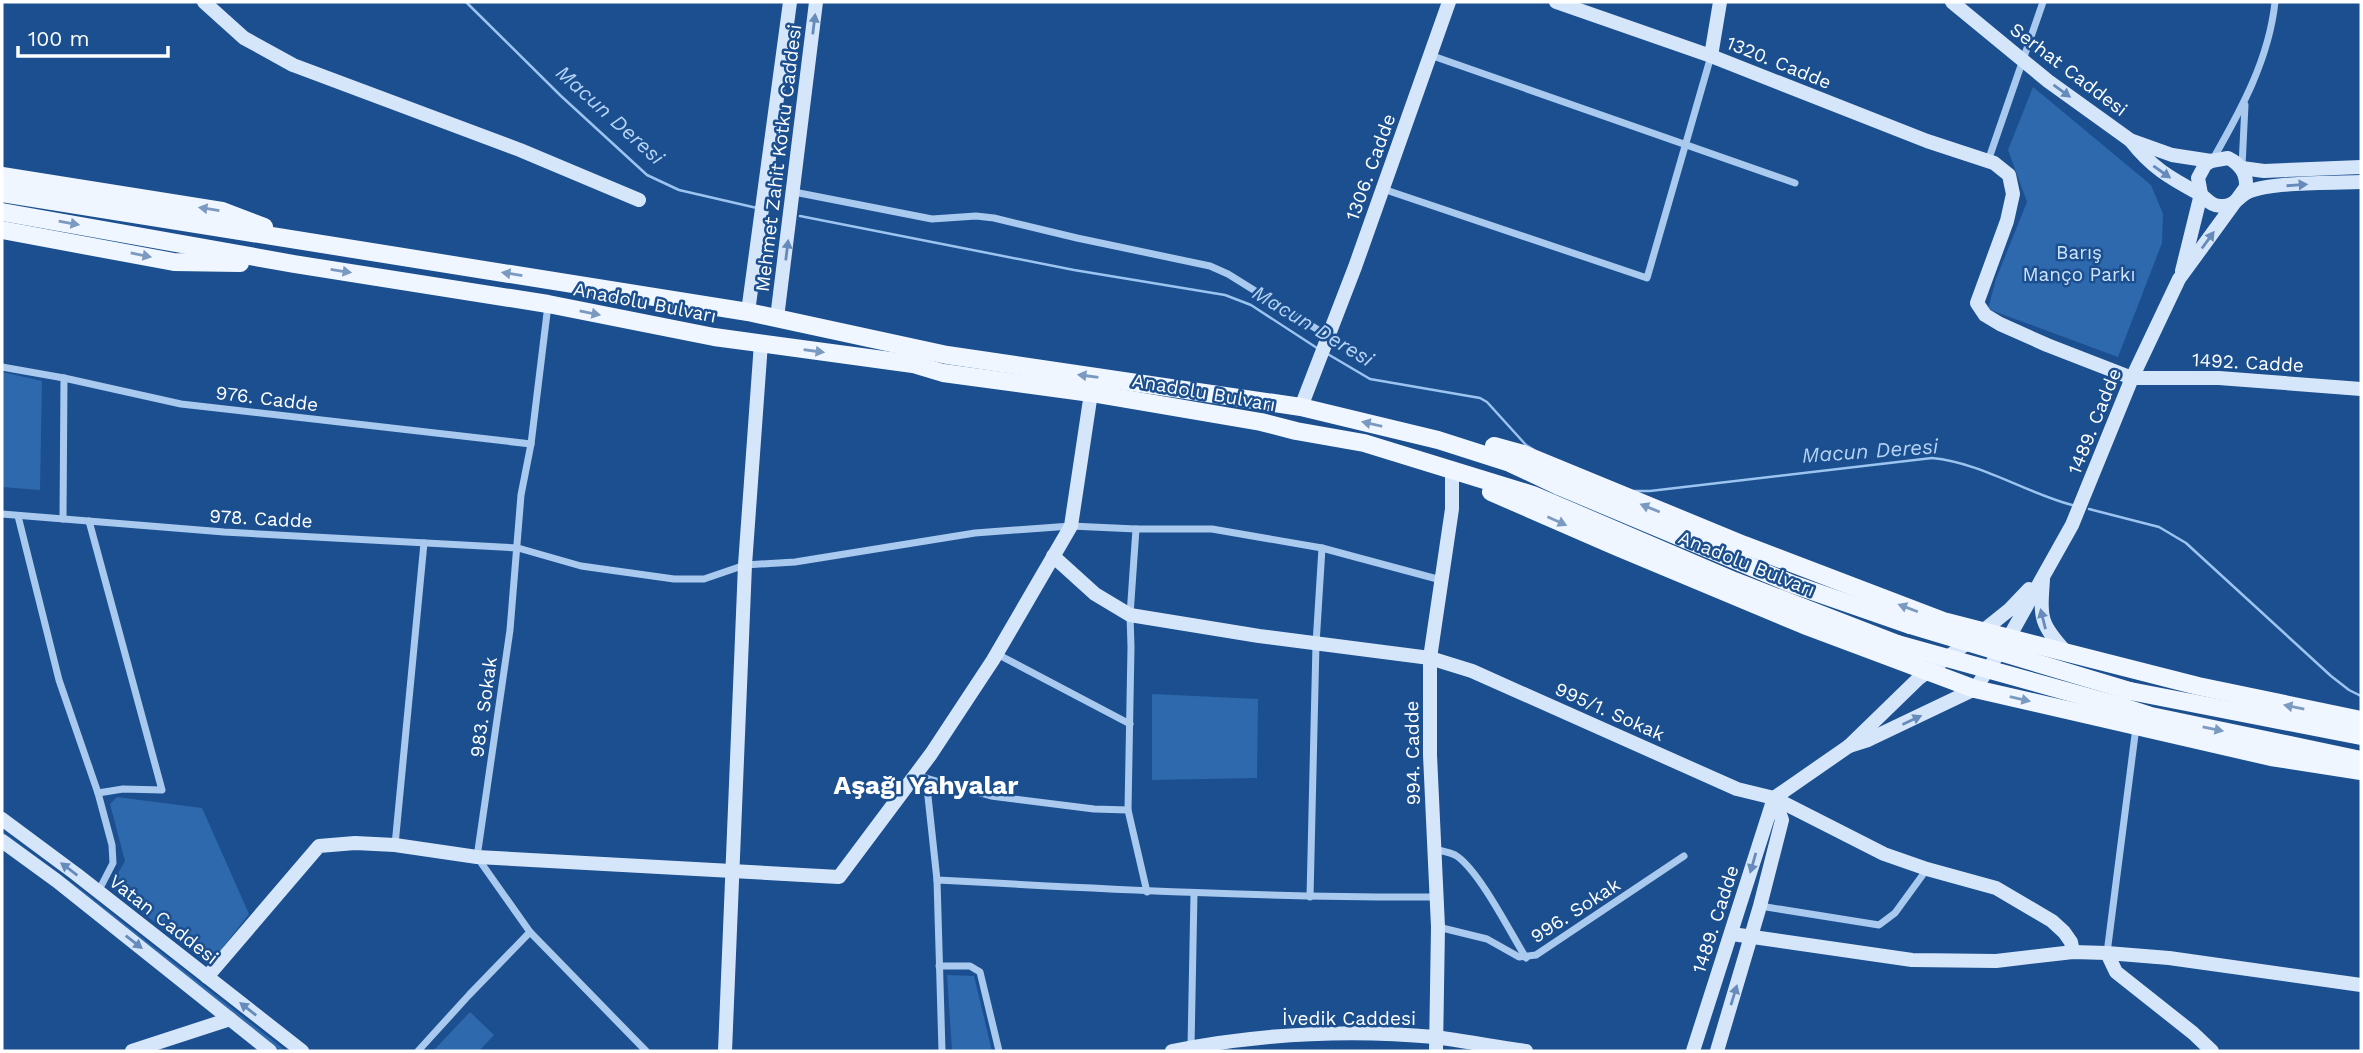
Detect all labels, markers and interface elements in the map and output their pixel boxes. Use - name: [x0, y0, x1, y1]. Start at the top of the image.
- one-way arrow: [808, 13, 819, 35]
- scale bar: [18, 14, 168, 58]
- street label: Serhat Caddesi: [2005, 18, 2132, 121]
- street label: Mehmet Zahit Kotku Caddesi: [751, 23, 806, 293]
- text: 100 m: [28, 26, 90, 51]
- street label: 1320. Cadde: [1723, 31, 1835, 94]
- water label: Macun Deresi: [551, 60, 670, 170]
- one-way arrow: [2053, 84, 2071, 98]
- street label: 1306. Cadde: [1341, 111, 1400, 224]
- one-way arrow: [2153, 165, 2171, 179]
- one-way arrow: [2286, 179, 2308, 190]
- one-way arrow: [198, 203, 220, 214]
- one-way arrow: [58, 218, 80, 229]
- one-way arrow: [2201, 231, 2215, 249]
- one-way arrow: [781, 239, 792, 261]
- park label: Barış Manço Parkı: [2022, 241, 2136, 286]
- one-way arrow: [130, 250, 152, 261]
- one-way arrow: [330, 266, 352, 277]
- one-way arrow: [500, 269, 522, 280]
- street label: Anadolu Bulvarı: [571, 277, 718, 328]
- water label: Macun Deresi: [1248, 280, 1379, 372]
- one-way arrow: [579, 307, 601, 318]
- one-way arrow: [803, 345, 825, 356]
- street label: 1492. Cadde: [2191, 348, 2304, 377]
- street label: 1489. Cadde: [2063, 365, 2126, 478]
- street label: Anadolu Bulvarı: [1130, 369, 1277, 416]
- one-way arrow: [1077, 370, 1099, 381]
- street label: 976. Cadde: [214, 381, 320, 416]
- one-way arrow: [1361, 419, 1383, 430]
- water label: Macun Deresi: [1801, 433, 1940, 468]
- one-way arrow: [1640, 502, 1661, 513]
- street label: 978. Cadde: [209, 504, 313, 533]
- one-way arrow: [1546, 516, 1567, 527]
- street label: Anadolu Bulvarı: [1675, 526, 1818, 601]
- one-way arrow: [1898, 602, 1919, 613]
- one-way arrow: [2038, 608, 2049, 630]
- street label: 983. Sokak: [465, 655, 502, 759]
- street label: 995/1. Sokak: [1551, 677, 1668, 746]
- one-way arrow: [2009, 694, 2031, 705]
- street label: 994. Cadde: [1400, 700, 1425, 806]
- one-way arrow: [2283, 701, 2305, 712]
- one-way arrow: [1902, 714, 1922, 726]
- one-way arrow: [2202, 723, 2224, 734]
- district label: Aşağı Yahyalar: [834, 770, 1019, 800]
- one-way arrow: [1748, 853, 1758, 874]
- one-way arrow: [60, 862, 78, 876]
- street label: 1489. Cadde: [1687, 862, 1744, 976]
- street label: Vatan Caddesi: [105, 870, 223, 969]
- street label: 996. Sokak: [1526, 873, 1625, 948]
- one-way arrow: [124, 934, 142, 949]
- one-way arrow: [1729, 984, 1739, 1005]
- one-way arrow: [240, 1002, 258, 1017]
- street label: İvedik Caddesi: [1282, 1007, 1416, 1030]

